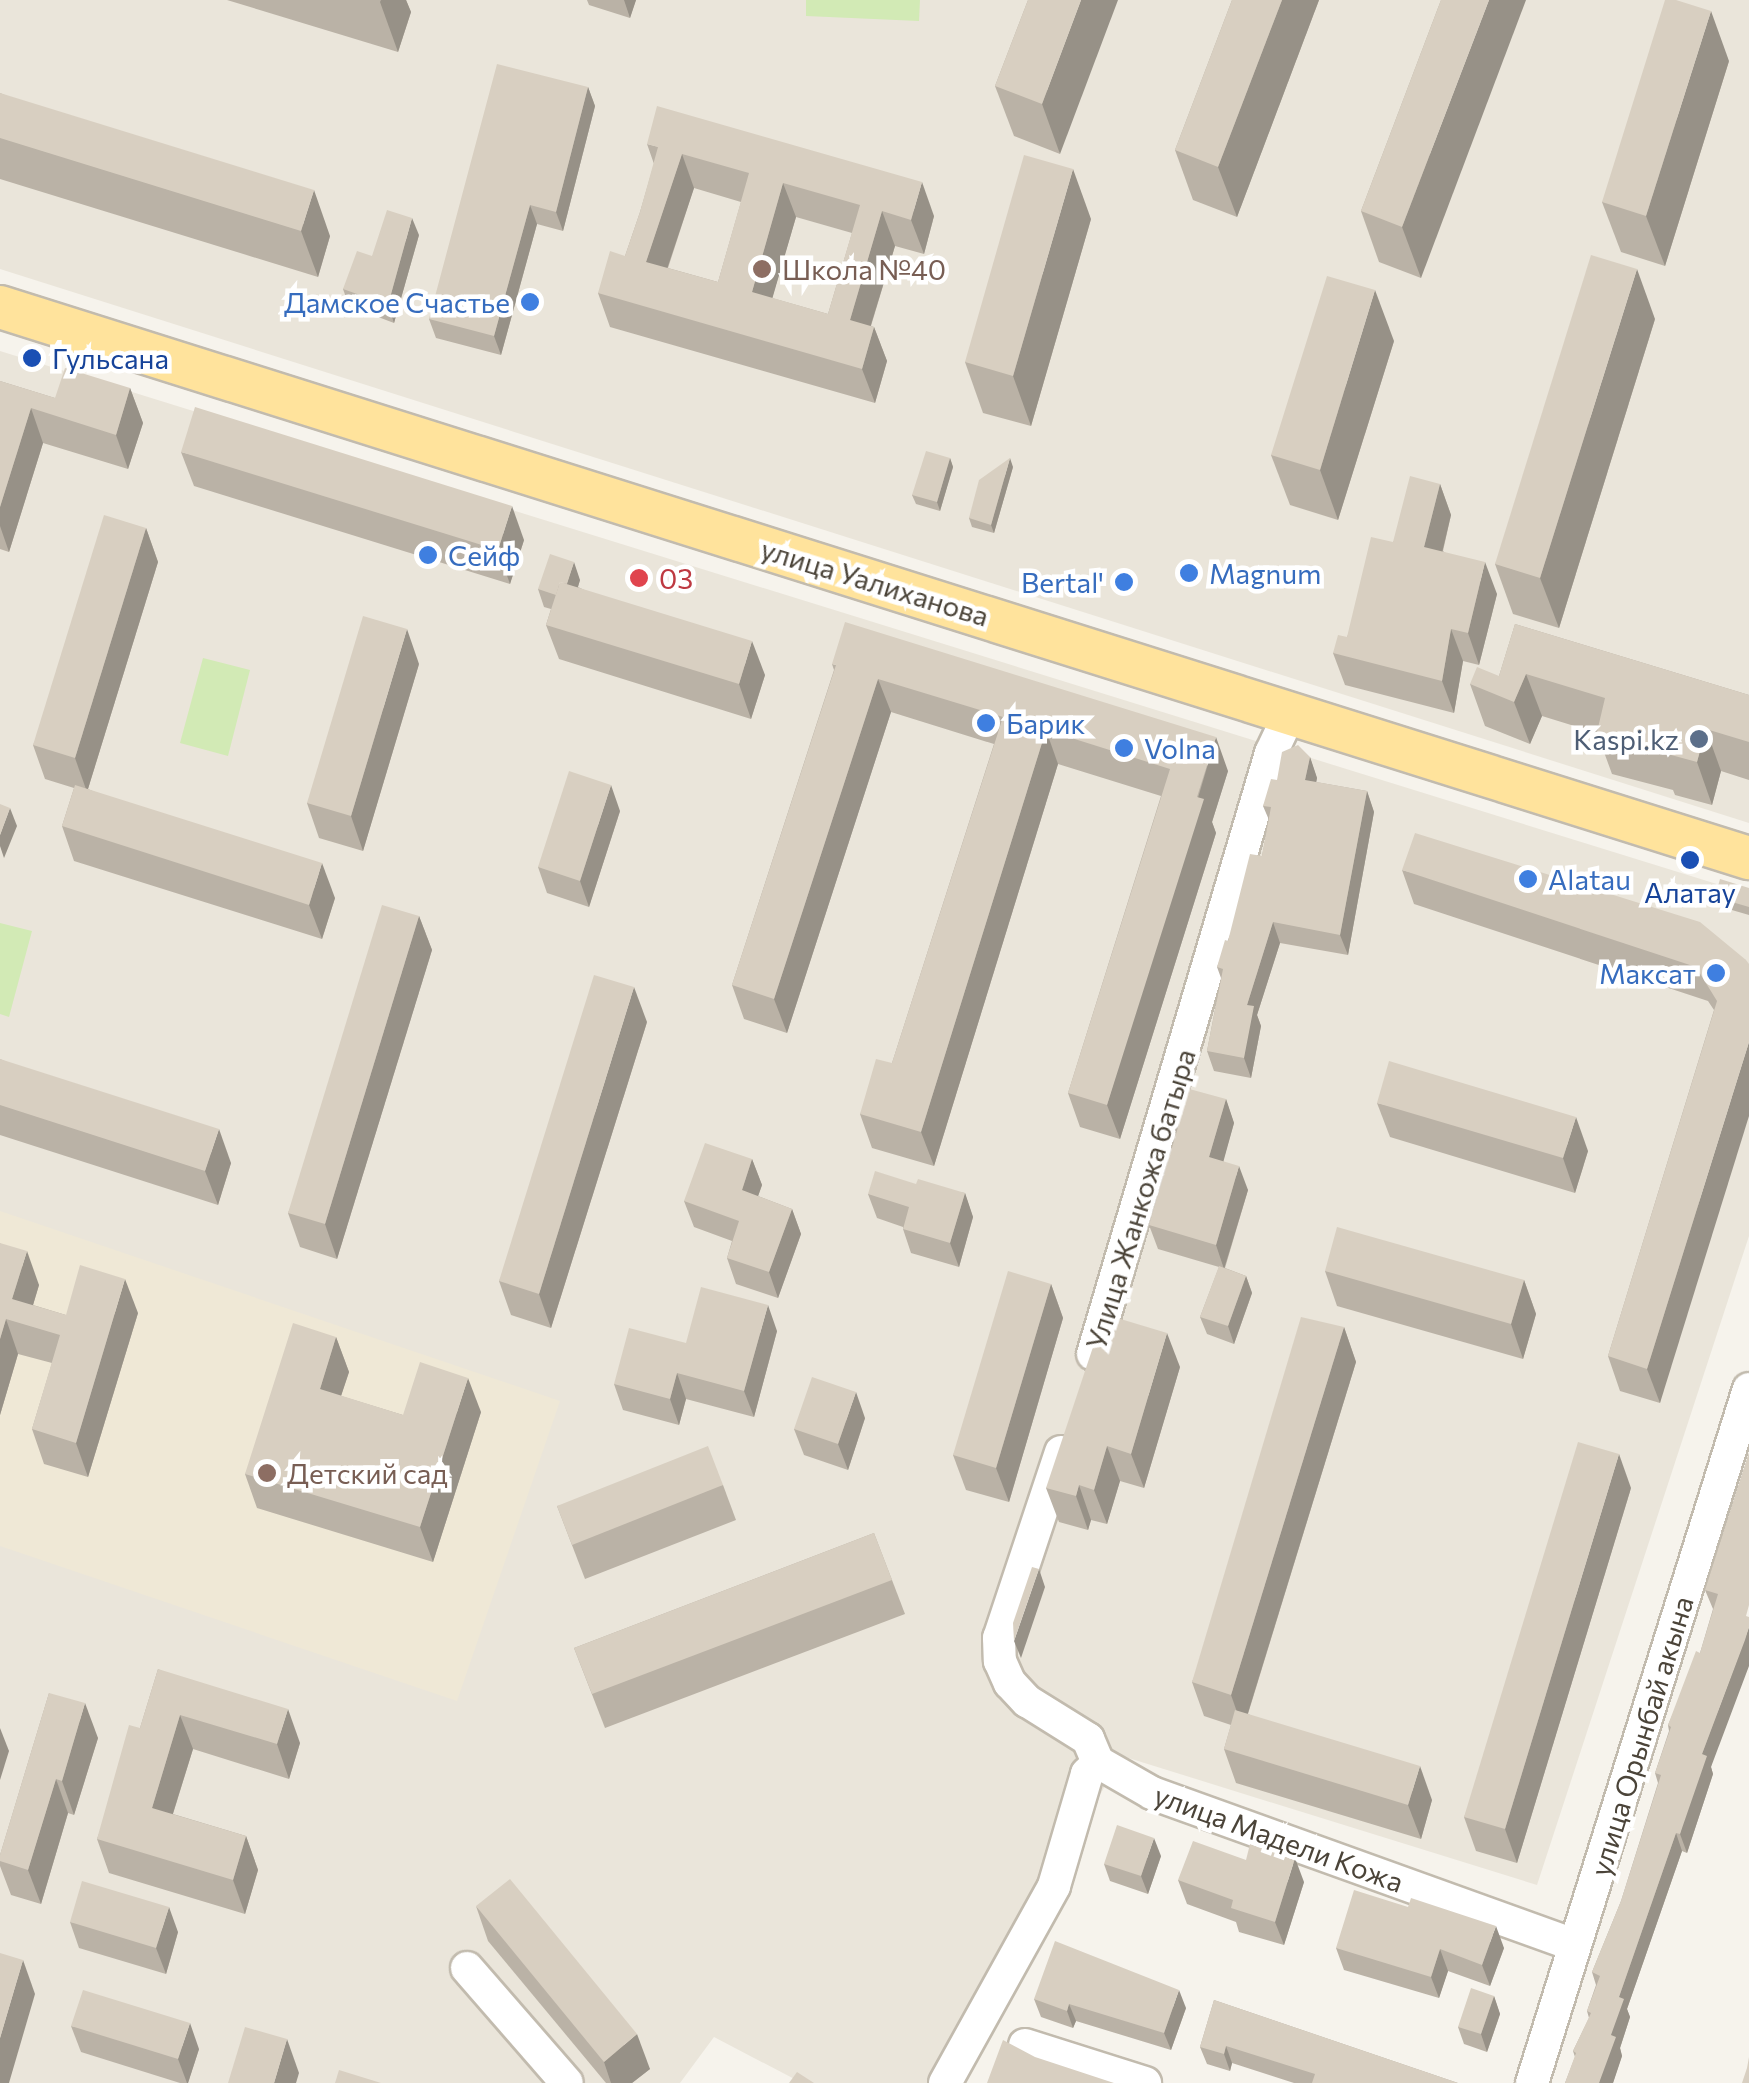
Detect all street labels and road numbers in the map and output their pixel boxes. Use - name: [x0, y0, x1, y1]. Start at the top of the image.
- street label: улица Уалиханова: [757, 531, 993, 633]
- street label: Улица Жанкожа батыра: [1078, 1045, 1202, 1353]
- street label: улица Орынбай акына: [1582, 1592, 1700, 1880]
- street label: улица Мадели Кожа: [1150, 1777, 1408, 1899]

